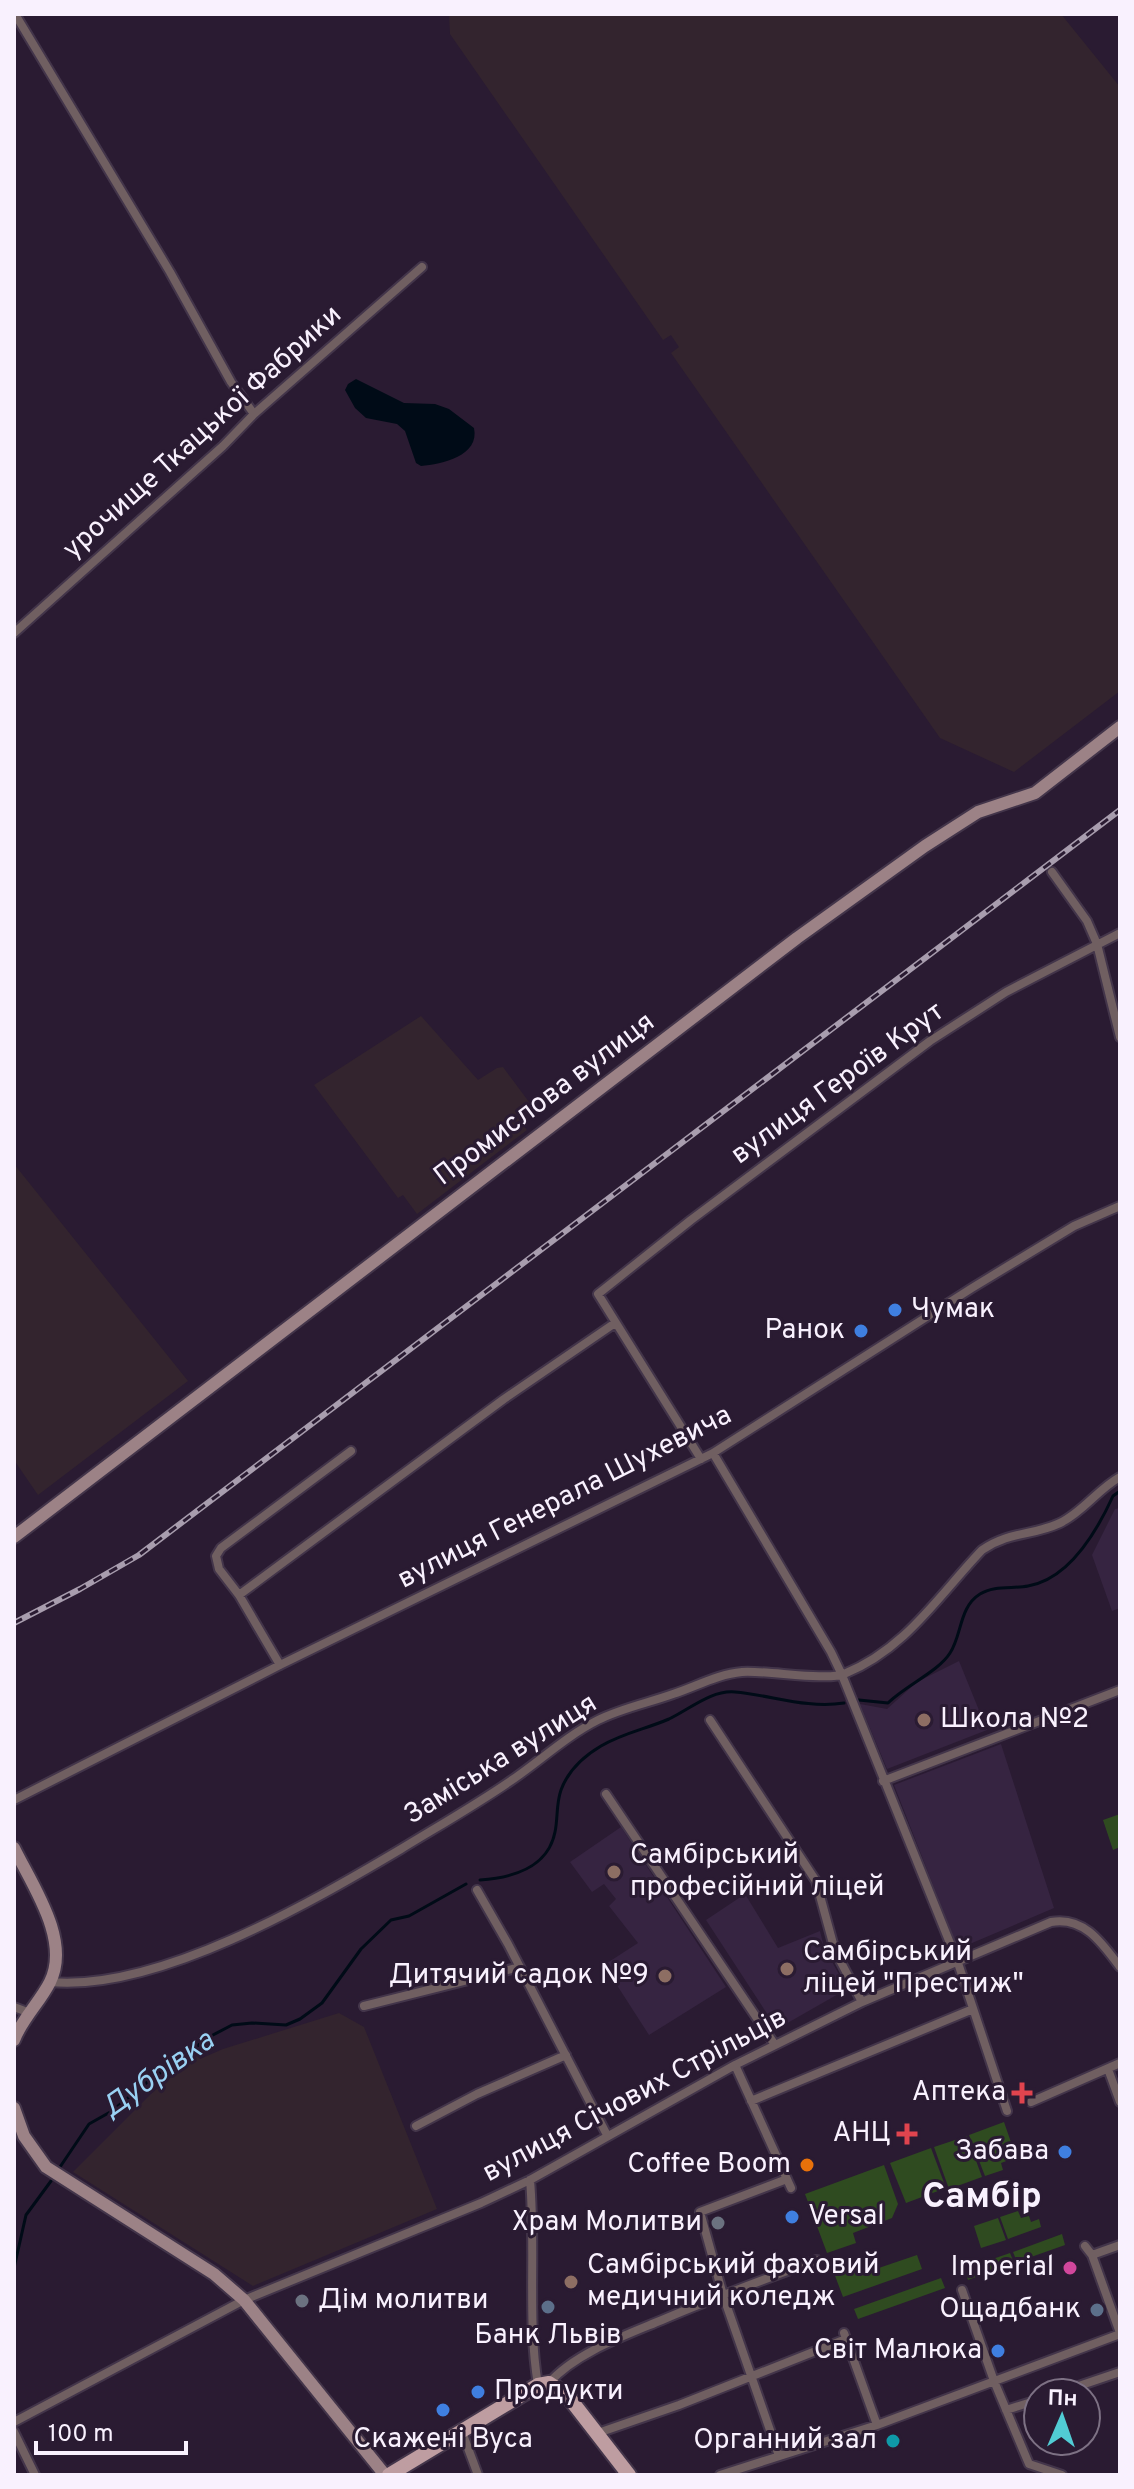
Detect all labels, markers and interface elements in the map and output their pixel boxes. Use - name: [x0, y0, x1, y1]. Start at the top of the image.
- street label: урочище Ткацької Фабрики: [56, 298, 350, 568]
- street label: вулиця Героїв Крут: [724, 995, 952, 1173]
- street label: Промислова вулиця: [427, 1005, 663, 1195]
- place label: Чумак: [911, 1292, 995, 1328]
- marker: Чумак: [886, 1301, 904, 1319]
- place label: Ранок: [764, 1313, 845, 1349]
- marker: Ранок: [852, 1322, 870, 1340]
- street label: вулиця Генерала Шухевича: [392, 1398, 738, 1598]
- street label: Заміська вулиця: [398, 1686, 604, 1834]
- place label: Школа №2: [940, 1702, 1089, 1738]
- marker: Школа №2: [915, 1711, 933, 1729]
- place label: Самбірський професійний ліцей: [630, 1838, 884, 1906]
- marker: Самбірський професійний ліцей: [605, 1863, 623, 1881]
- place label: Самбірський ліцей "Престиж": [803, 1935, 1024, 2003]
- place label: Дитячий садок №9: [389, 1958, 649, 1994]
- marker: Самбірський ліцей "Престиж": [778, 1960, 796, 1978]
- marker: Дитячий садок №9: [656, 1967, 674, 1985]
- street label: вулиця Січових Стрільців: [477, 2000, 793, 2192]
- water label: Дубрівка: [96, 2023, 223, 2127]
- place label: Аптека: [912, 2075, 1006, 2111]
- marker: Аптека: [1013, 2084, 1031, 2102]
- place label: АНЦ: [833, 2116, 891, 2152]
- marker: АНЦ: [898, 2125, 916, 2143]
- place label: Забава: [955, 2134, 1049, 2170]
- marker: Забава: [1056, 2143, 1074, 2161]
- place label: Coffee Boom: [627, 2147, 791, 2183]
- marker: Coffee Boom: [798, 2156, 816, 2174]
- district label: Самбір: [922, 2175, 1042, 2221]
- place label: Versal: [808, 2199, 884, 2235]
- place label: Храм Молитви: [512, 2205, 702, 2241]
- marker: Versal: [783, 2208, 801, 2226]
- marker: Храм Молитви: [709, 2214, 727, 2232]
- place label: Самбірський фаховий медичний коледж: [587, 2248, 879, 2316]
- place label: Imperial: [950, 2250, 1054, 2286]
- marker: Imperial: [1061, 2259, 1079, 2277]
- marker: Самбірський фаховий медичний коледж: [562, 2273, 580, 2291]
- place label: Дім молитви: [318, 2283, 488, 2319]
- marker: Дім молитви: [293, 2292, 311, 2310]
- place label: Ощадбанк: [939, 2292, 1081, 2328]
- marker: Банк Львів: [539, 2298, 557, 2316]
- marker: Ощадбанк: [1088, 2301, 1106, 2319]
- place label: Банк Львів: [474, 2318, 622, 2354]
- place label: Світ Малюка: [814, 2333, 982, 2369]
- marker: Світ Малюка: [989, 2342, 1007, 2360]
- place label: Продукти: [494, 2374, 624, 2410]
- north arrow: [1022, 2377, 1102, 2457]
- marker: Продукти: [469, 2383, 487, 2401]
- text: Пн: [1047, 2386, 1078, 2414]
- marker: Скажені Вуса: [434, 2401, 452, 2419]
- scale bar: [36, 2405, 186, 2455]
- text: 100 m: [48, 2420, 114, 2450]
- place label: Скажені Вуса: [353, 2422, 533, 2458]
- place label: Органний зал: [693, 2423, 877, 2459]
- marker: Органний зал: [884, 2432, 902, 2450]

